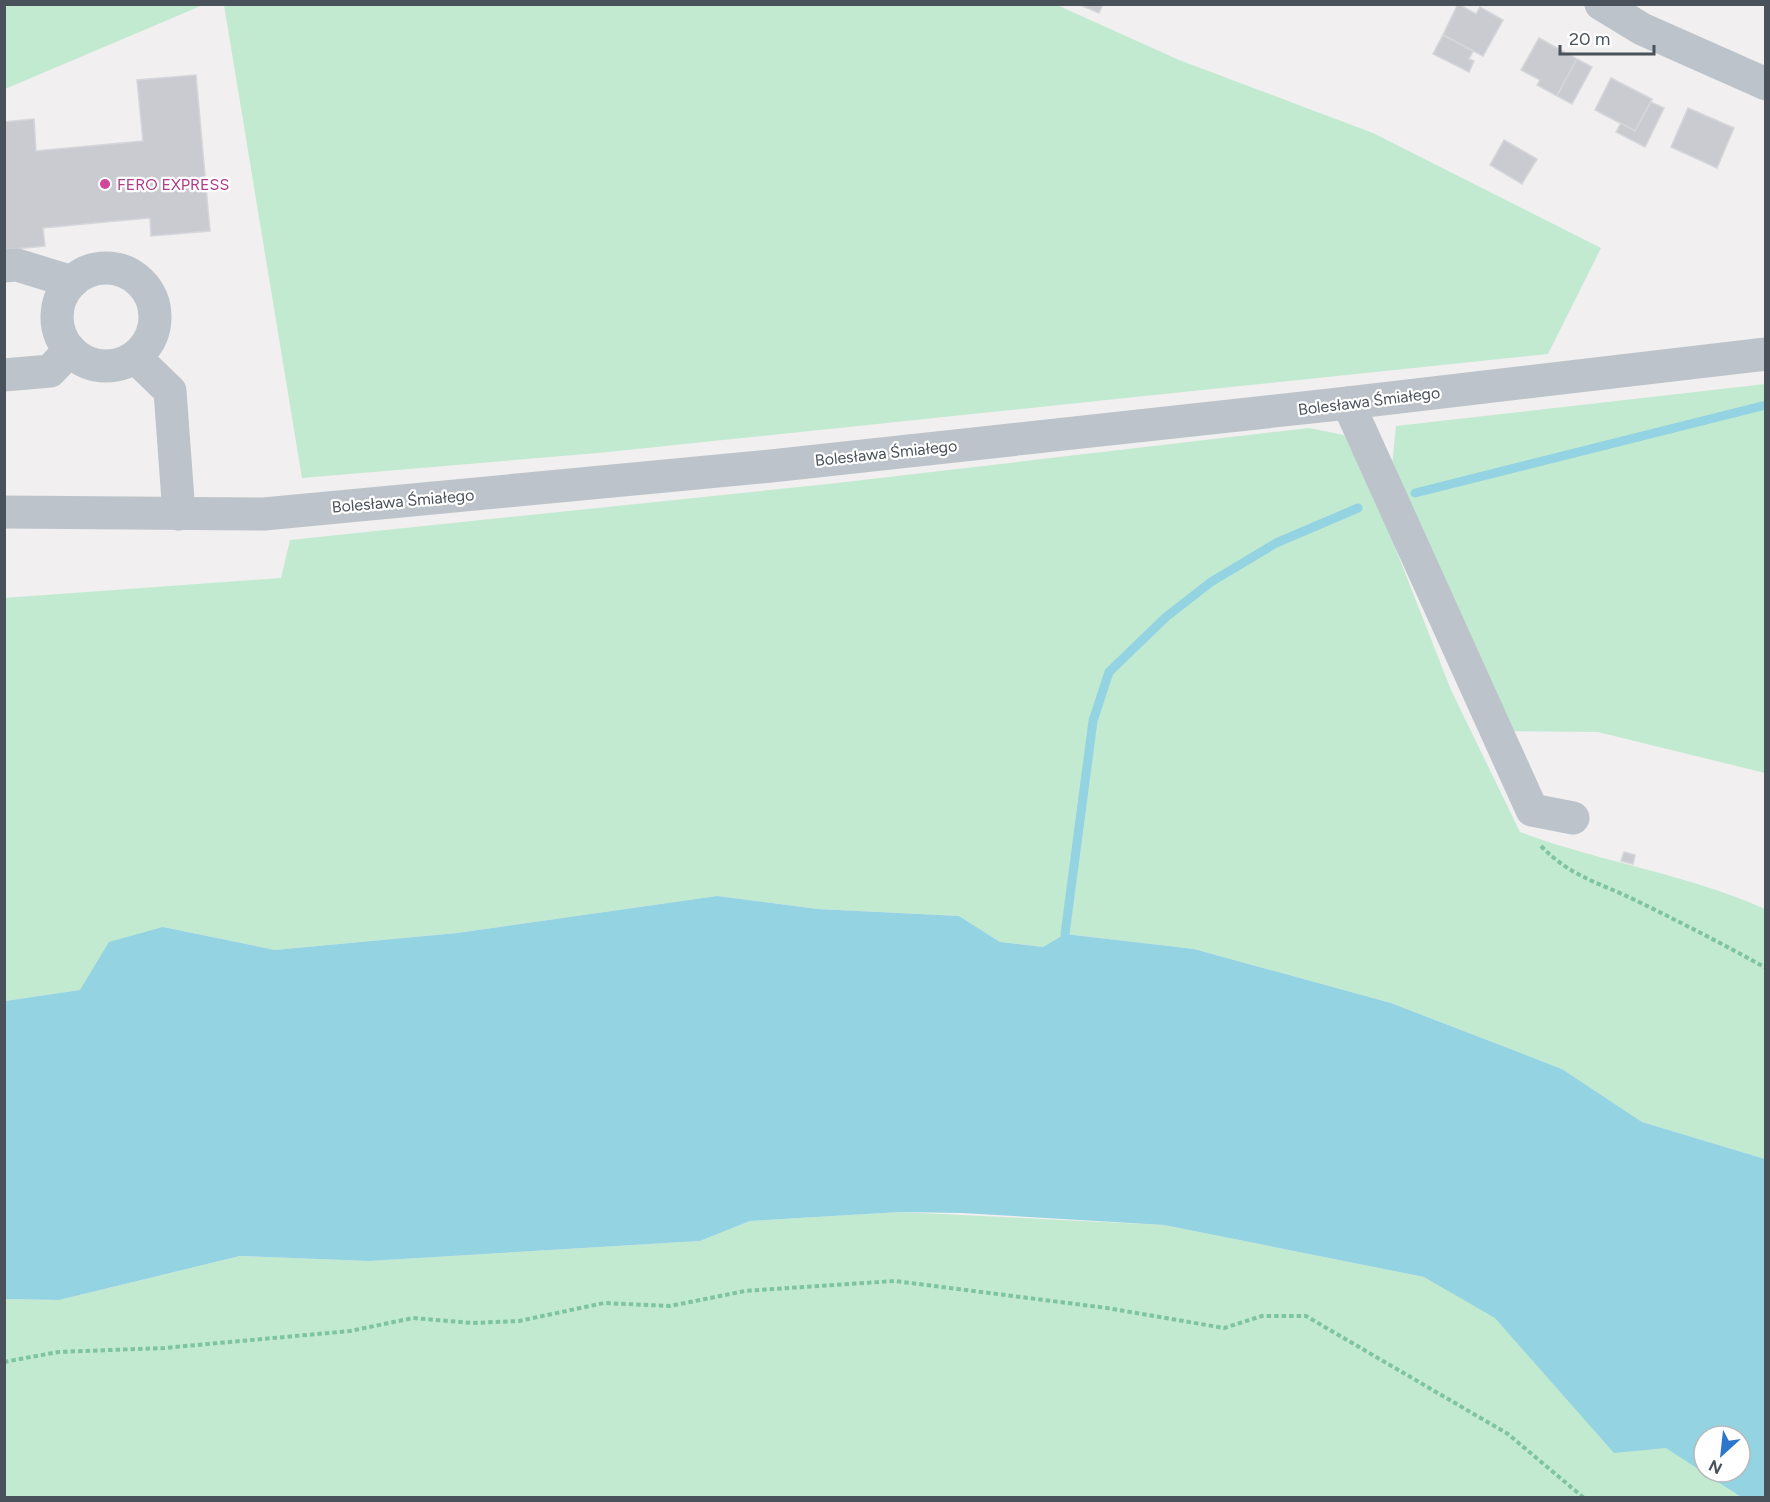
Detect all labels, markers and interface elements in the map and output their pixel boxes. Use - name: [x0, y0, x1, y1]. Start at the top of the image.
- scale bar: [1560, 18, 1654, 56]
- text: 20 m: [1569, 28, 1610, 50]
- place label: FERO EXPRESS: [117, 175, 229, 194]
- marker: FERO EXPRESS: [98, 177, 112, 191]
- street label: Bolesława Śmiałego: [1297, 383, 1441, 419]
- street label: Bolesława Śmiałego: [814, 436, 958, 470]
- street label: Bolesława Śmiałego: [331, 485, 475, 517]
- north arrow: [1692, 1424, 1752, 1484]
- text: N: [1706, 1456, 1725, 1478]

